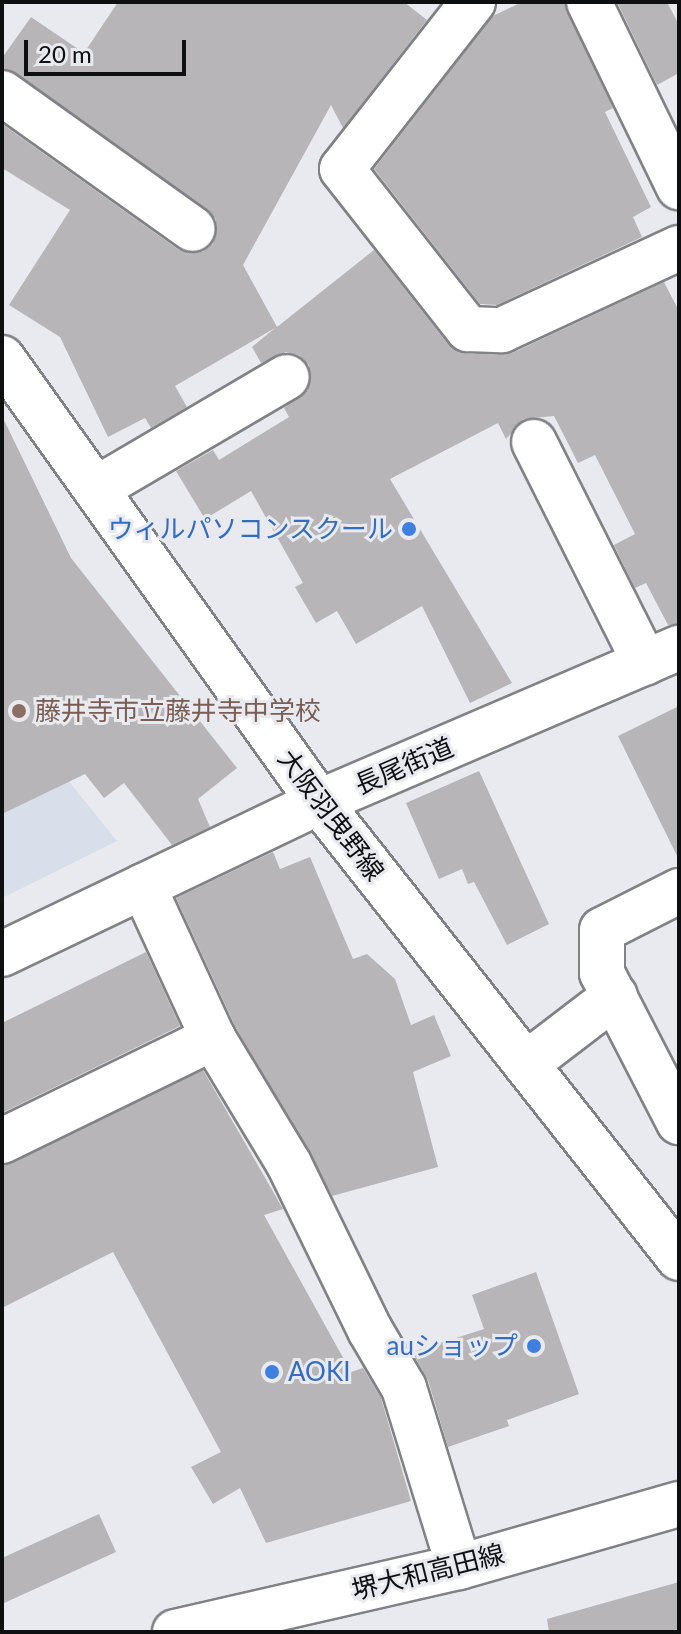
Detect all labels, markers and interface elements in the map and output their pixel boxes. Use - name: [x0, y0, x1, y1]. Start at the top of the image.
- scale bar: [28, 24, 190, 74]
- text: 20 m: [38, 39, 92, 68]
- place label: ウィルパソコンスクール: [107, 513, 393, 545]
- marker: ウィルパソコンスクール: [400, 520, 418, 538]
- place label: 藤井寺市立藤井寺中学校: [35, 695, 321, 727]
- marker: 藤井寺市立藤井寺中学校: [10, 702, 28, 720]
- street label: 長尾街道: [350, 731, 458, 801]
- street label: 大阪羽曳野線: [272, 743, 390, 887]
- place label: auショップ: [387, 1330, 518, 1362]
- marker: auショップ: [525, 1337, 543, 1355]
- place label: AOKI: [288, 1356, 350, 1388]
- marker: AOKI: [263, 1363, 281, 1381]
- street label: 堺大和高田線: [349, 1538, 507, 1606]

